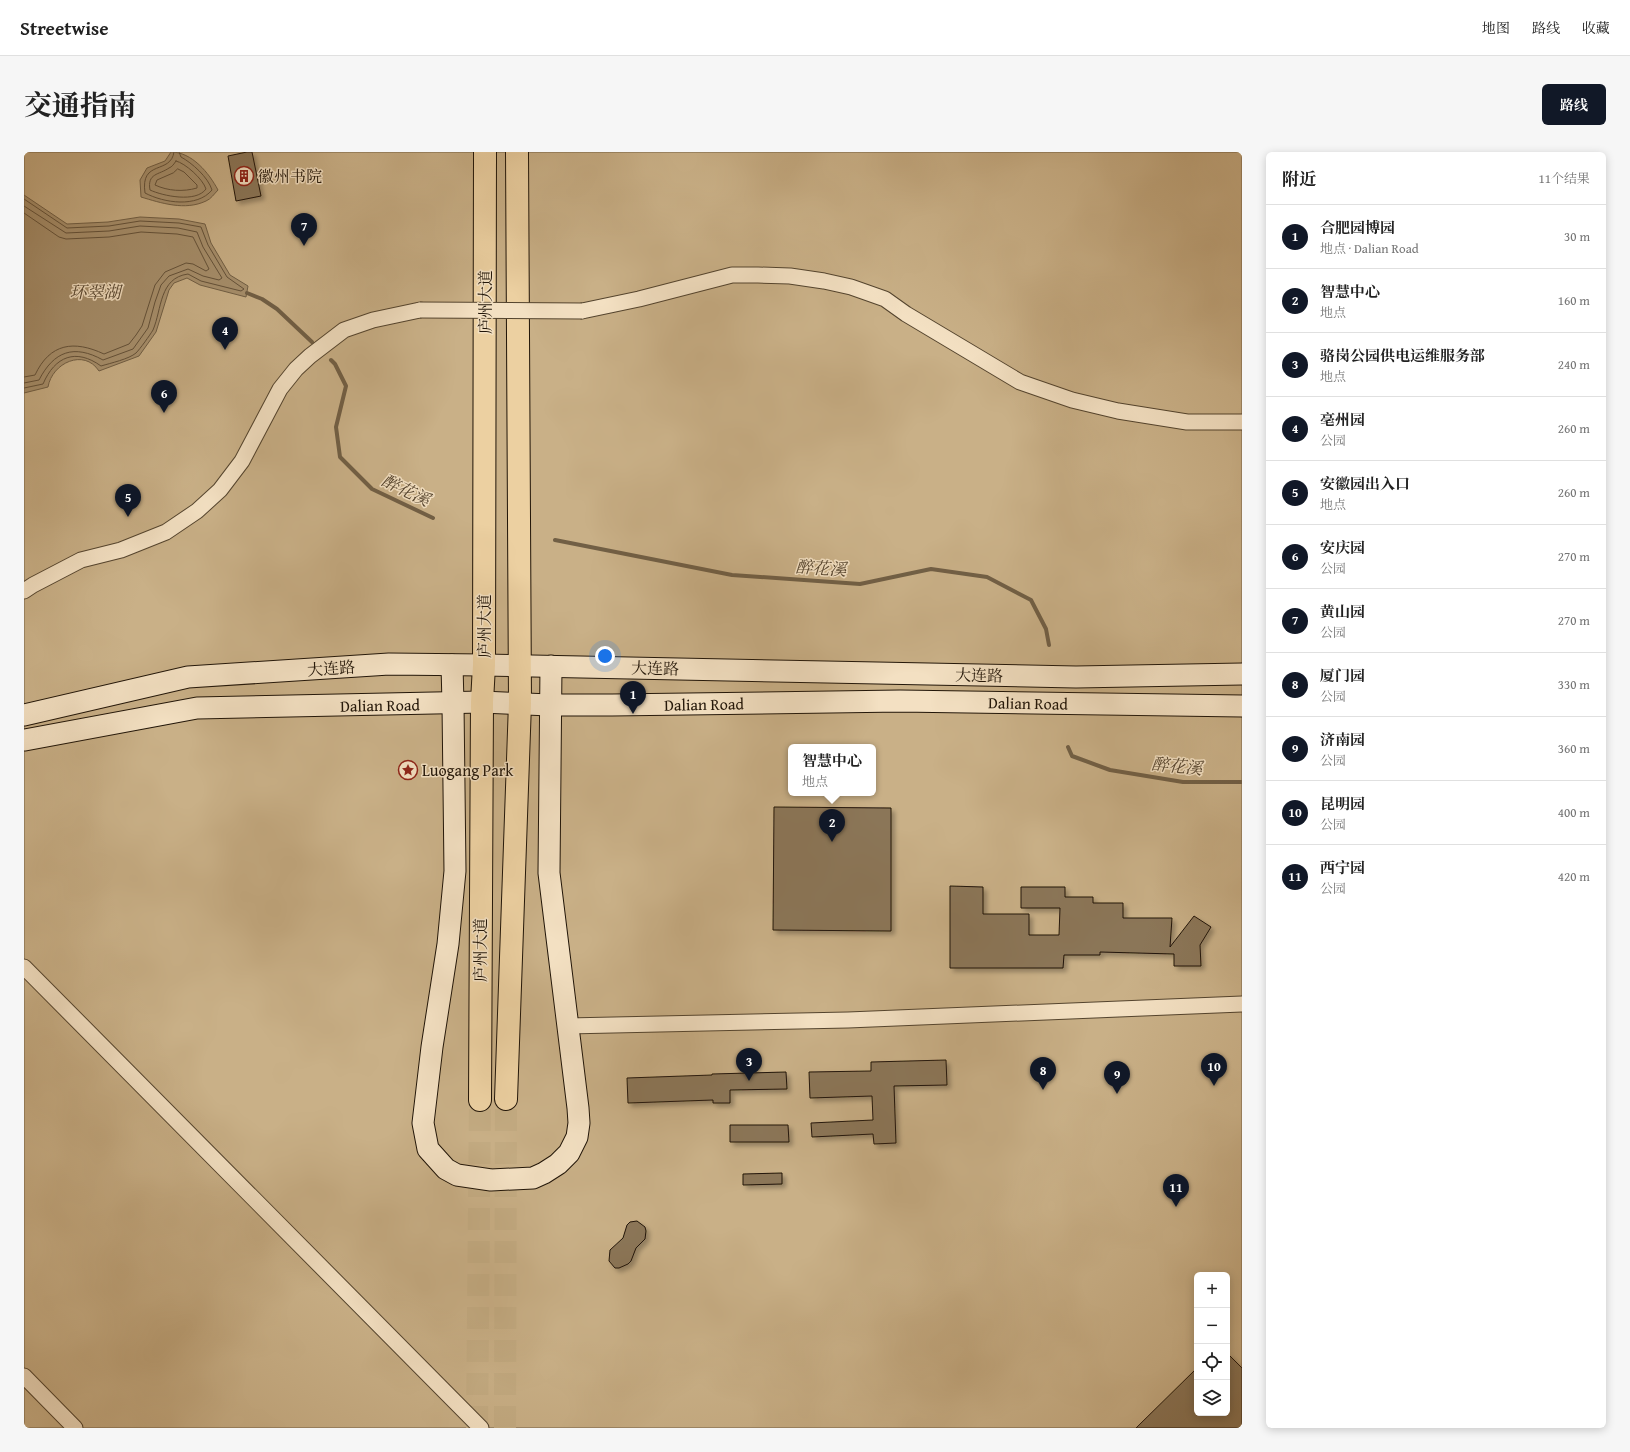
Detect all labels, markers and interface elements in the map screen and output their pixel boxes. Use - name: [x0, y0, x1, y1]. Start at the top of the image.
- text: Streetwise: [20, 14, 109, 42]
- text: 地图: [1482, 18, 1510, 38]
- text: 路线: [1532, 18, 1560, 38]
- text: 收藏: [1582, 18, 1610, 38]
- text: 交通指南: [24, 84, 136, 125]
- button: 路线: [1542, 84, 1606, 125]
- place label: 徽州书院: [258, 164, 322, 188]
- building icon: 徽州书院: [233, 165, 255, 187]
- text: 附近: [1282, 166, 1316, 191]
- text: 11个结果: [1538, 169, 1590, 188]
- pin: 7: [291, 213, 317, 246]
- text: 合肥园博园: [1320, 217, 1395, 238]
- text: 1: [1292, 227, 1298, 246]
- text: 30 m: [1564, 227, 1590, 246]
- text: 地点 · Dalian Road: [1320, 239, 1419, 258]
- street label: 庐州大道: [473, 270, 497, 334]
- water label: 环翠湖: [70, 279, 123, 304]
- text: 智慧中心: [1320, 281, 1380, 302]
- text: 2: [1292, 291, 1298, 310]
- text: 160 m: [1558, 291, 1590, 310]
- text: 地点: [1320, 303, 1346, 322]
- pin: 4: [212, 317, 238, 350]
- text: 骆岗公园供电运维服务部: [1320, 345, 1485, 366]
- text: 3: [1292, 355, 1298, 374]
- text: 240 m: [1558, 355, 1590, 374]
- text: 地点: [1320, 367, 1346, 386]
- pin: 6: [151, 380, 177, 413]
- text: 亳州园: [1320, 409, 1365, 430]
- text: 4: [1292, 419, 1298, 438]
- text: 260 m: [1558, 419, 1590, 438]
- text: 公园: [1320, 431, 1346, 450]
- water label: 醉花溪: [378, 467, 436, 513]
- text: 安徽园出入口: [1320, 473, 1410, 494]
- text: 5: [1292, 483, 1298, 502]
- text: 260 m: [1558, 483, 1590, 502]
- pin: 5: [115, 484, 141, 517]
- text: 地点: [1320, 495, 1346, 514]
- text: 安庆园: [1320, 537, 1365, 558]
- text: 6: [1292, 547, 1298, 566]
- text: 270 m: [1558, 547, 1590, 566]
- water label: 醉花溪: [795, 553, 849, 582]
- text: 公园: [1320, 559, 1346, 578]
- street label: 庐州大道: [472, 594, 496, 658]
- text: 黄山园: [1320, 601, 1365, 622]
- text: 7: [1292, 611, 1298, 630]
- text: 270 m: [1558, 611, 1590, 630]
- text: 公园: [1320, 623, 1346, 642]
- your location: [595, 646, 615, 666]
- street label: 大连路: [306, 654, 356, 682]
- street label: 大连路: [631, 656, 679, 680]
- street label: 大连路: [955, 663, 1003, 687]
- text: 厦门园: [1320, 665, 1365, 686]
- text: 8: [1292, 675, 1298, 694]
- text: 330 m: [1558, 675, 1590, 694]
- pin: 1: [620, 681, 646, 714]
- text: 公园: [1320, 687, 1346, 706]
- street label: Dalian Road: [988, 690, 1069, 716]
- street label: Dalian Road: [664, 691, 745, 717]
- street label: Dalian Road: [340, 692, 421, 718]
- text: 济南园: [1320, 729, 1365, 750]
- text: 9: [1292, 739, 1298, 758]
- text: 360 m: [1558, 739, 1590, 758]
- popup: [788, 744, 876, 796]
- text: 智慧中心: [802, 750, 862, 771]
- water label: 醉花溪: [1150, 750, 1206, 781]
- text: 公园: [1320, 751, 1346, 770]
- place label: Luogang Park: [422, 758, 514, 782]
- place icon: Luogang Park: [397, 759, 419, 781]
- text: 地点: [802, 772, 828, 791]
- text: 昆明园: [1320, 793, 1365, 814]
- text: 10: [1288, 803, 1302, 822]
- text: 400 m: [1558, 803, 1590, 822]
- pin: 2: [819, 809, 845, 842]
- text: 公园: [1320, 815, 1346, 834]
- text: 西宁园: [1320, 857, 1365, 878]
- text: 11: [1288, 867, 1302, 886]
- text: 420 m: [1558, 867, 1590, 886]
- text: 公园: [1320, 879, 1346, 898]
- street label: 庐州大道: [468, 918, 492, 982]
- pin: 3: [736, 1048, 762, 1081]
- pin: 10: [1201, 1053, 1227, 1086]
- pin: 8: [1030, 1057, 1056, 1090]
- pin: 9: [1104, 1061, 1130, 1094]
- pin: 11: [1163, 1174, 1189, 1207]
- map controls: [1194, 1272, 1230, 1416]
- button: +: [1194, 1272, 1230, 1308]
- button: −: [1194, 1308, 1230, 1344]
- button: locate: [1194, 1344, 1230, 1380]
- button: layers: [1194, 1380, 1230, 1416]

